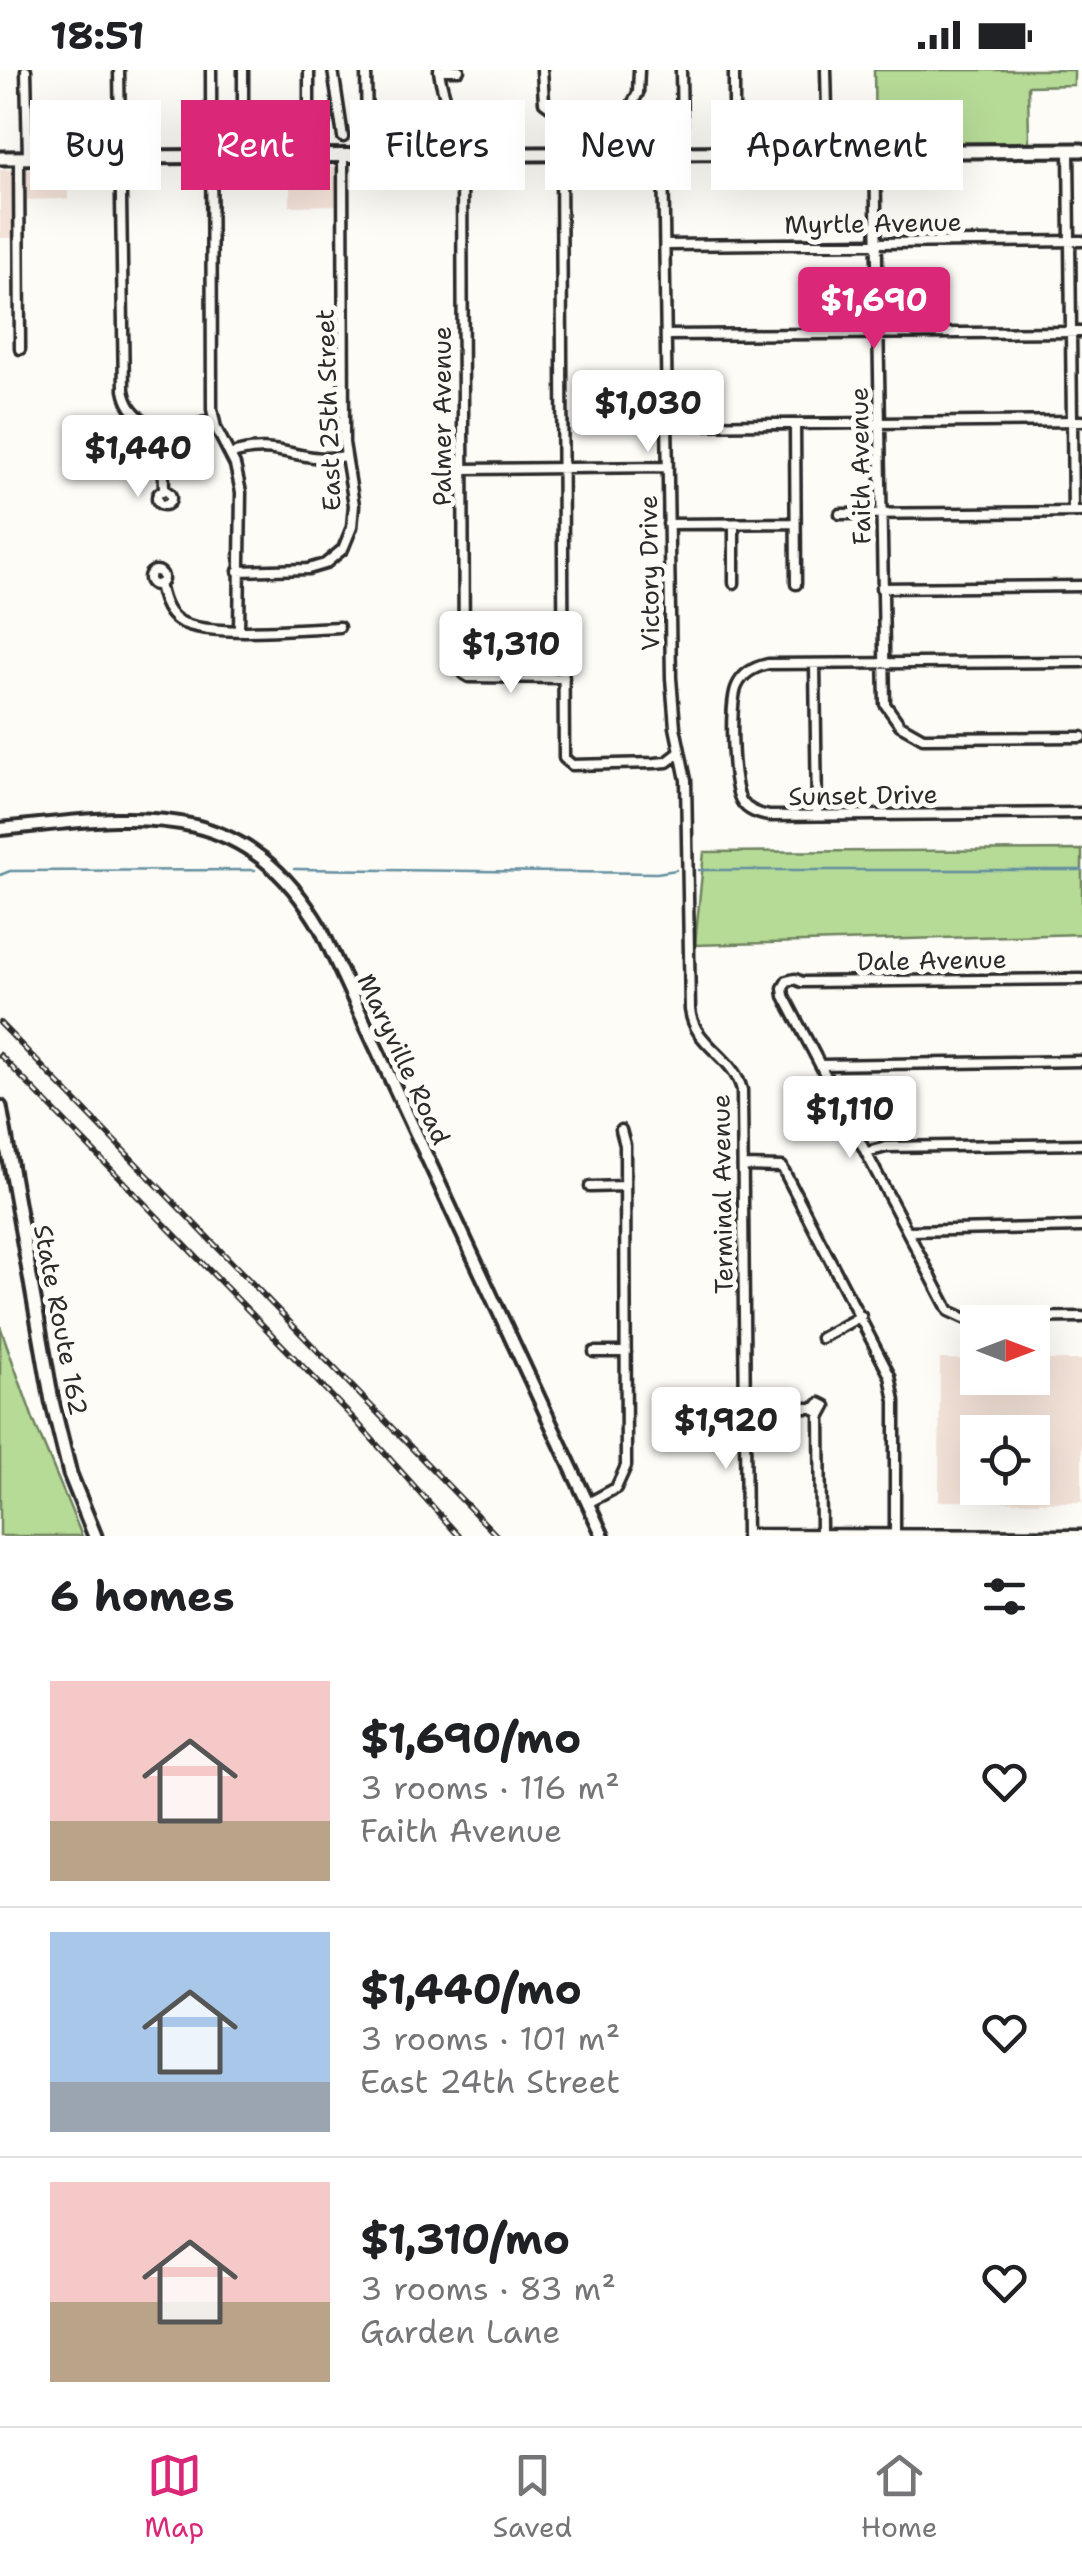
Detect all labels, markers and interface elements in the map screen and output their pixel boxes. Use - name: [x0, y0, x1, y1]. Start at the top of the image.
- text: 18:51: [50, 10, 145, 61]
- chip: Buy: [30, 100, 161, 190]
- chip: Rent: [181, 100, 330, 190]
- chip: Filters: [350, 100, 525, 190]
- chip: New: [545, 100, 691, 190]
- chip: Apartment: [711, 100, 963, 190]
- street label: Myrtle Avenue: [784, 204, 962, 242]
- pin: $1,690: [793, 267, 955, 352]
- text: $1,690: [820, 278, 928, 321]
- street label: East 25th Street: [307, 308, 349, 512]
- street label: Palmer Avenue: [425, 326, 459, 506]
- pin: $1,030: [567, 370, 729, 455]
- text: $1,030: [594, 381, 702, 424]
- street label: Faith Avenue: [842, 387, 878, 545]
- pin: $1,440: [57, 415, 219, 500]
- text: $1,440: [84, 426, 192, 469]
- street label: Victory Drive: [631, 495, 667, 651]
- pin: $1,310: [430, 611, 592, 696]
- text: $1,310: [461, 622, 561, 665]
- street label: Sunset Drive: [788, 777, 938, 813]
- street label: Dale Avenue: [857, 942, 1007, 978]
- street label: Maryville Road: [350, 968, 459, 1150]
- pin: $1,110: [769, 1076, 931, 1161]
- text: $1,110: [805, 1087, 895, 1130]
- street label: Terminal Avenue: [703, 1094, 741, 1294]
- street label: State Route 162: [26, 1222, 96, 1418]
- north arrow: [960, 1305, 1050, 1395]
- map controls: [960, 1305, 1050, 1505]
- pin: $1,920: [645, 1387, 807, 1472]
- text: $1,920: [674, 1398, 778, 1441]
- button: locate: [960, 1415, 1050, 1505]
- text: 6 homes: [50, 1568, 235, 1624]
- icon: filters: [977, 1569, 1032, 1624]
- text: $1,690/mo: [360, 1710, 581, 1766]
- icon: home: [130, 1721, 250, 1841]
- icon: heart: [977, 1754, 1032, 1809]
- text: 3 rooms · 116 m²: [360, 1766, 620, 1809]
- text: Faith Avenue: [360, 1809, 562, 1852]
- text: $1,440/mo: [360, 1961, 582, 2017]
- icon: home: [130, 1972, 250, 2092]
- icon: heart: [977, 2005, 1032, 2060]
- text: 3 rooms · 101 m²: [360, 2017, 620, 2060]
- text: East 24th Street: [360, 2060, 620, 2103]
- text: $1,310/mo: [360, 2211, 570, 2267]
- icon: home: [130, 2222, 250, 2342]
- icon: heart: [977, 2255, 1032, 2310]
- text: 3 rooms · 83 m²: [360, 2267, 616, 2310]
- text: Garden Lane: [360, 2310, 560, 2353]
- tab: Map: [144, 2448, 204, 2546]
- tab: Saved: [493, 2448, 572, 2546]
- tab: Home: [861, 2448, 938, 2546]

